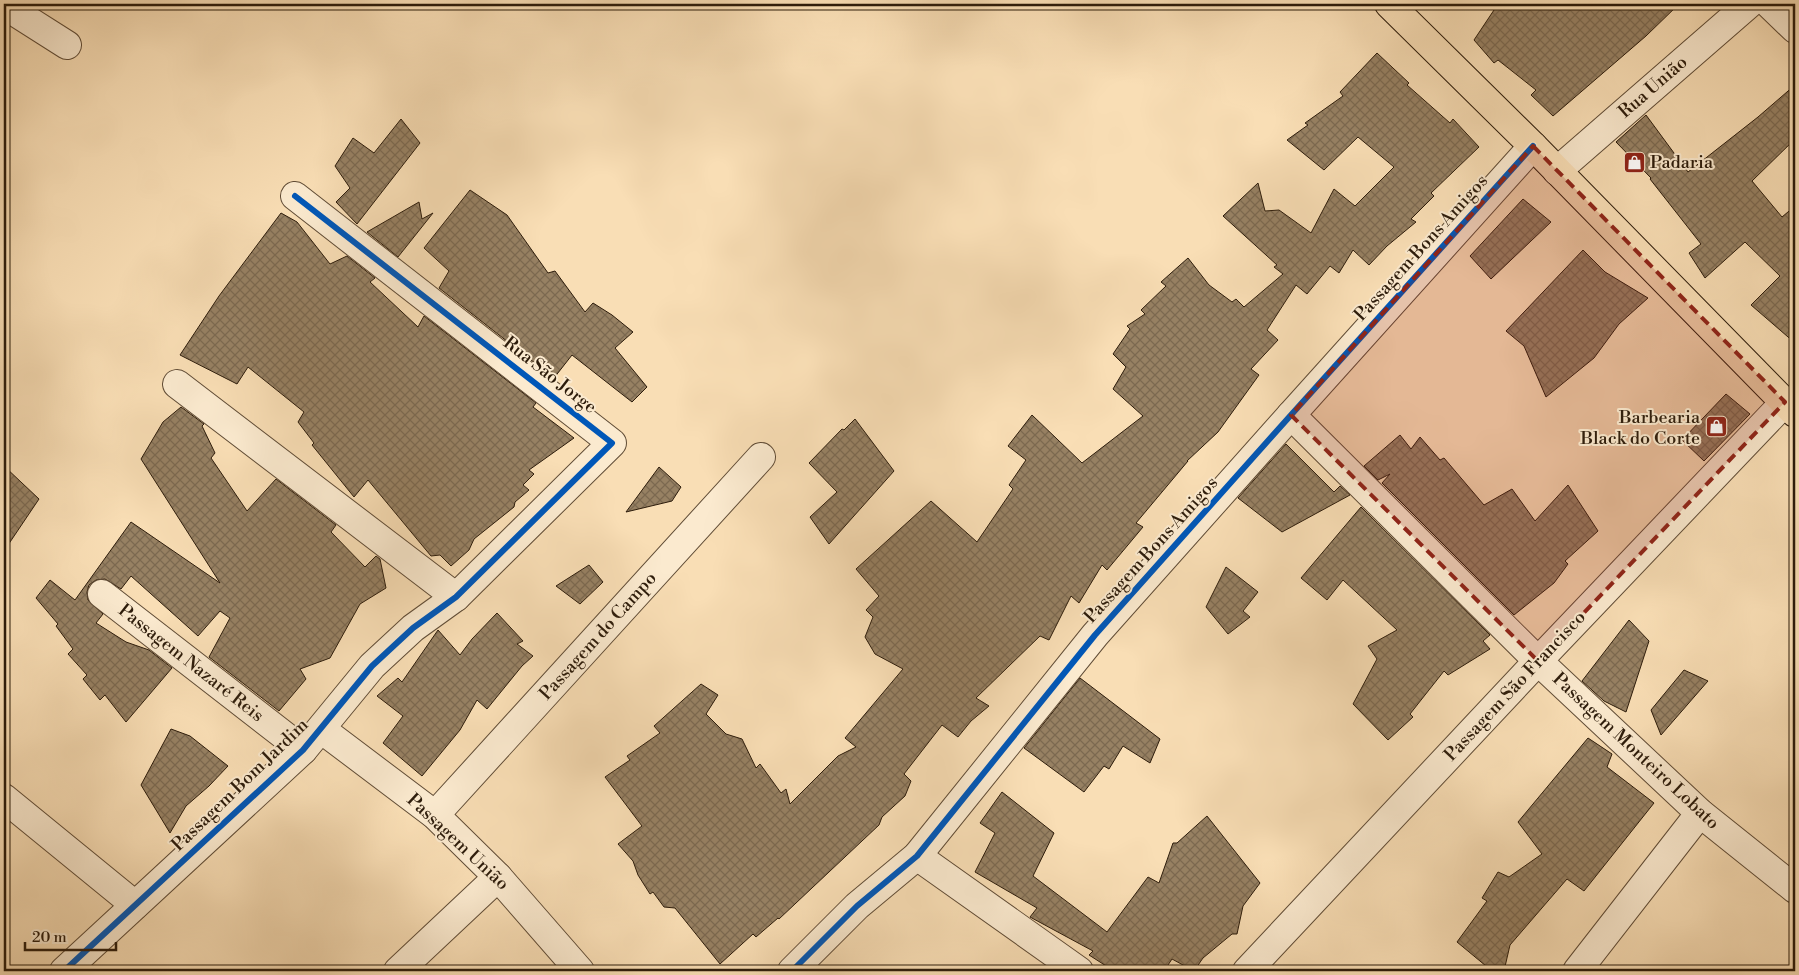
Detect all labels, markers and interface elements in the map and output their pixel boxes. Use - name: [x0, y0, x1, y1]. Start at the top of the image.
- street label: Rua União: [1614, 51, 1692, 123]
- shop icon: Padaria: [1622, 150, 1646, 174]
- place label: Padaria: [1650, 151, 1714, 174]
- street label: Passagem Bons Amigos: [1349, 170, 1493, 326]
- street label: Rua São Jorge: [499, 331, 601, 419]
- place label: Barbearia Black do Corte: [1580, 406, 1701, 450]
- shop icon: Barbearia Black do Corte: [1704, 415, 1728, 439]
- street label: Passagem Bons Amigos: [1079, 472, 1223, 628]
- street label: Passagem do Campo: [534, 567, 662, 705]
- street label: Passagem Nazaré Reis: [114, 599, 269, 727]
- street label: Passagem São Francisco: [1439, 606, 1591, 766]
- street label: Passagem Monteiro Lobato: [1548, 668, 1724, 834]
- street label: Passagem Bom Jardim: [167, 714, 313, 856]
- street label: Passagem União: [402, 789, 514, 895]
- scale bar: [25, 920, 116, 952]
- text: 20 m: [32, 928, 67, 947]

